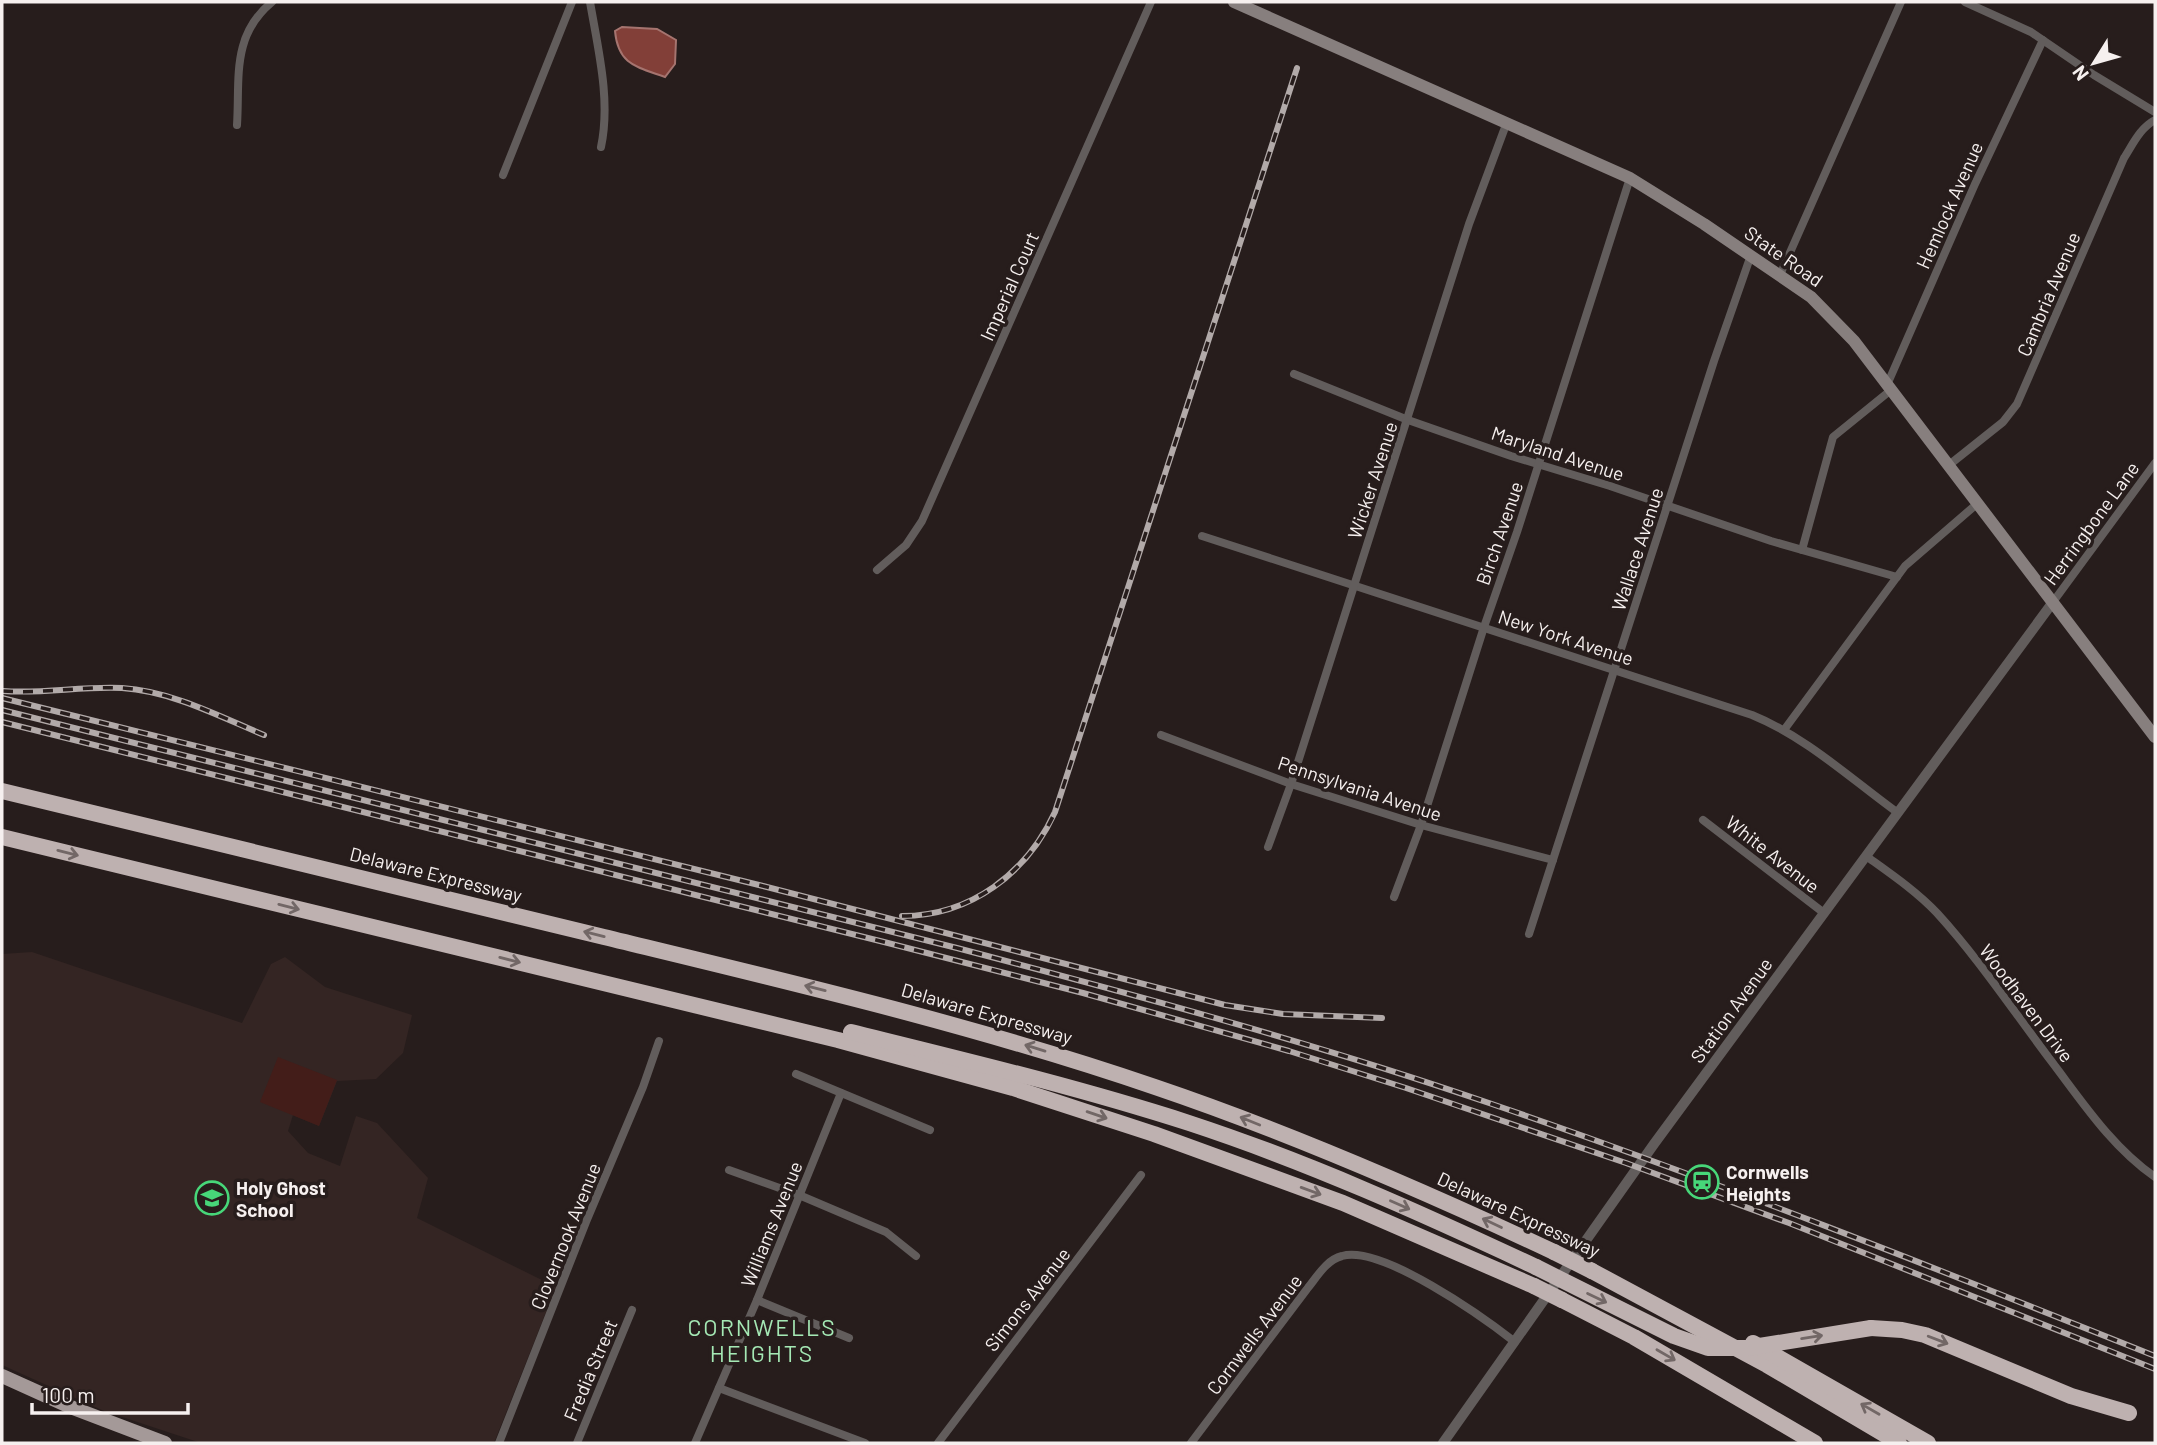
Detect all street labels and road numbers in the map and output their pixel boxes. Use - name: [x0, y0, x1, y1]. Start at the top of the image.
- street label: Hemlock Avenue: [1911, 138, 1987, 272]
- street label: State Road: [1740, 221, 1828, 291]
- street label: Imperial Court: [975, 228, 1043, 344]
- street label: Cambria Avenue: [2011, 228, 2085, 360]
- street label: Wicker Avenue: [1342, 419, 1402, 541]
- street label: Maryland Avenue: [1489, 421, 1627, 485]
- street label: Herringbone Lane: [2038, 457, 2144, 589]
- street label: Birch Avenue: [1471, 478, 1527, 588]
- street label: Wallace Avenue: [1606, 485, 1668, 613]
- street label: New York Avenue: [1495, 604, 1637, 670]
- street label: Pennsylvania Avenue: [1275, 751, 1445, 825]
- street label: White Avenue: [1722, 810, 1824, 898]
- street label: Delaware Expressway: [347, 841, 525, 907]
- street label: Woodhaven Drive: [1975, 939, 2079, 1067]
- street label: Station Avenue: [1685, 953, 1777, 1067]
- street label: Delaware Expressway: [899, 978, 1075, 1048]
- street label: Williams Avenue: [735, 1158, 807, 1290]
- street label: Clovernook Avenue: [525, 1159, 605, 1313]
- street label: Delaware Expressway: [1434, 1166, 1604, 1262]
- street label: Simons Avenue: [979, 1242, 1075, 1356]
- street label: Cornwells Avenue: [1201, 1269, 1307, 1399]
- street label: Fredia Street: [558, 1316, 622, 1424]

